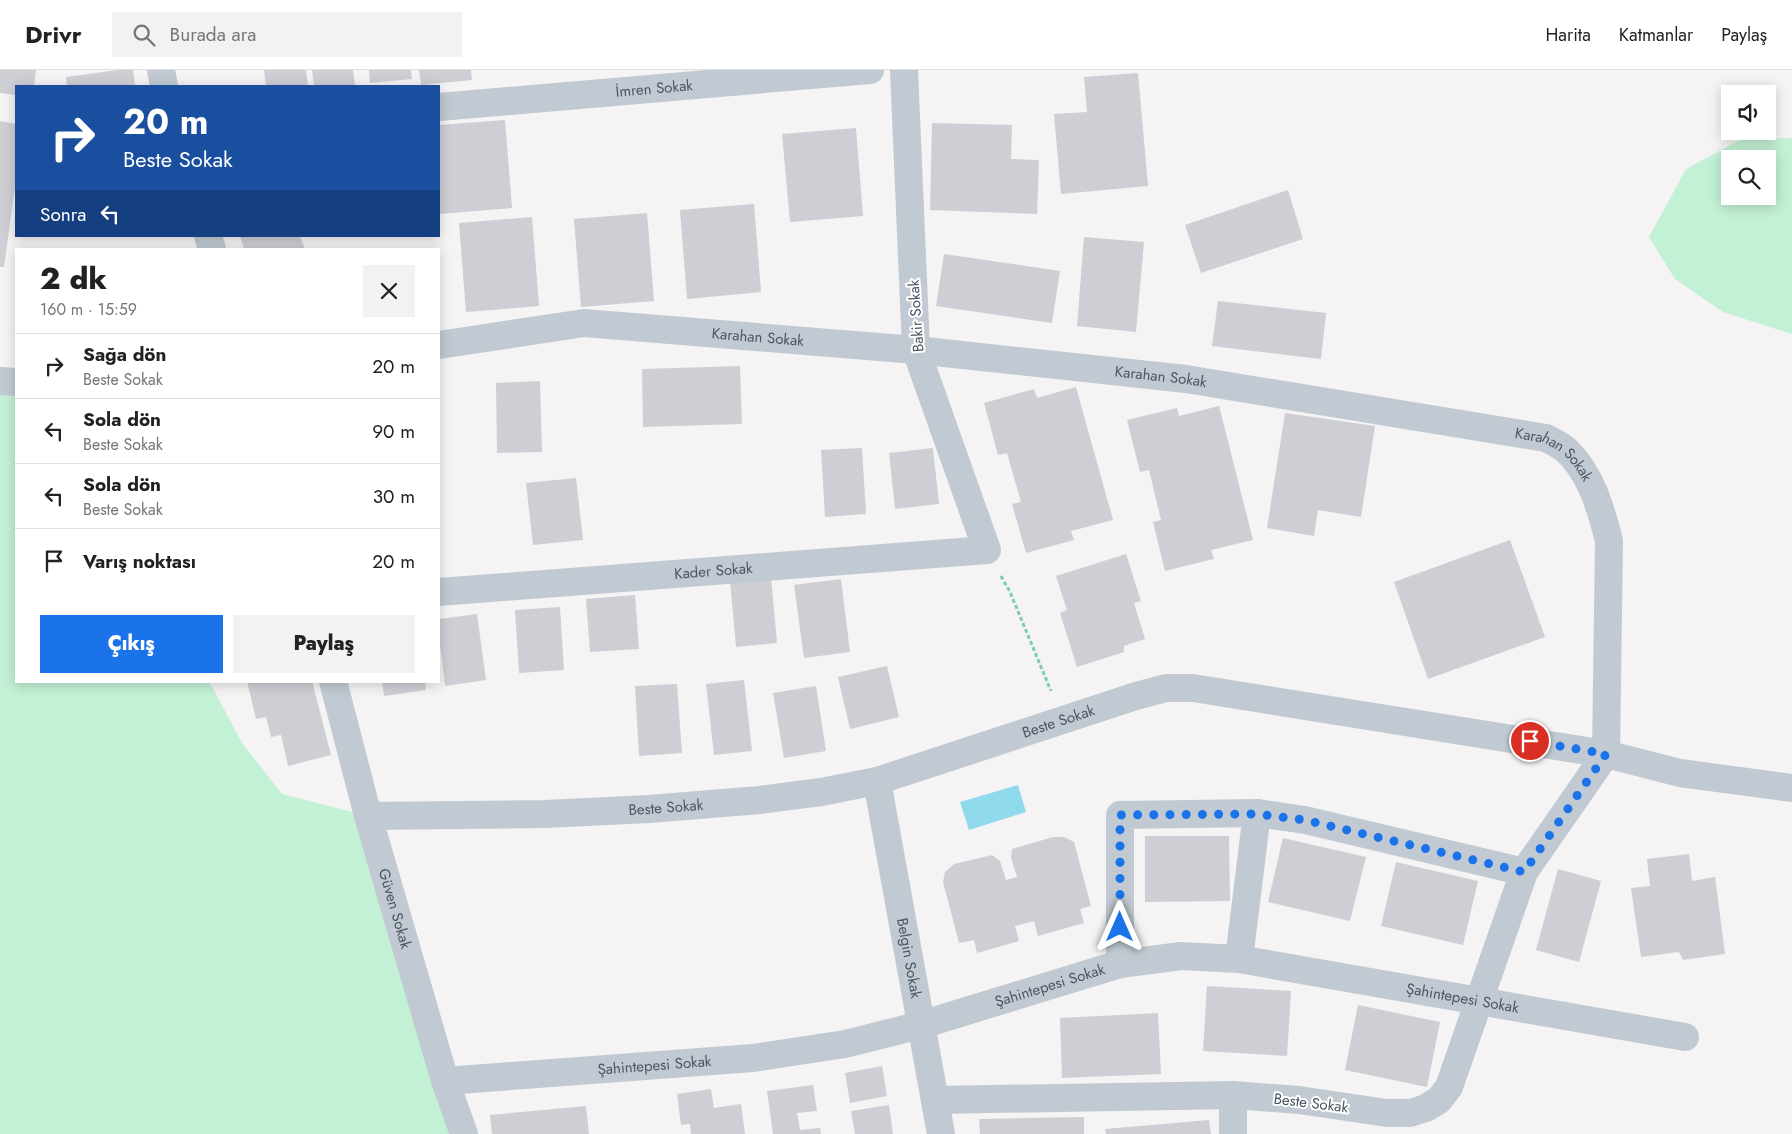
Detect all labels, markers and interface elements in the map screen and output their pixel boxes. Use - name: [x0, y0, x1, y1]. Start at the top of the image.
- search box: [112, 12, 462, 57]
- text: Drivr: [25, 17, 82, 52]
- icon: search: [130, 21, 158, 49]
- text: Burada ara: [170, 21, 256, 48]
- text: Harita: [1545, 22, 1591, 48]
- text: Katmanlar: [1619, 22, 1693, 48]
- text: Paylaş: [1721, 22, 1767, 48]
- street label: İmren Sokak: [615, 74, 694, 103]
- map controls: [1721, 85, 1776, 205]
- button: sound: [1721, 85, 1776, 140]
- text: 20 m: [123, 97, 208, 147]
- icon: right: [40, 105, 105, 170]
- text: Beste Sokak: [123, 143, 233, 175]
- button: search: [1721, 150, 1776, 205]
- icon: left: [96, 200, 124, 228]
- text: Sonra: [40, 201, 86, 228]
- text: 2 dk: [40, 257, 107, 300]
- button: close: [363, 265, 415, 317]
- street label: Bakir Sokak: [902, 279, 930, 353]
- text: 160 m · 15:59: [40, 298, 137, 321]
- street label: Karahan Sokak: [711, 322, 805, 352]
- text: Sağa dön: [83, 341, 167, 368]
- icon: right: [40, 352, 68, 380]
- text: 20 m: [372, 353, 415, 380]
- street label: Karahan Sokak: [1114, 360, 1209, 393]
- text: Beste Sokak: [83, 368, 163, 391]
- text: Sola dön: [83, 406, 161, 433]
- icon: left: [40, 417, 68, 445]
- text: 90 m: [372, 418, 415, 445]
- street label: Karahan Sokak: [1513, 422, 1598, 486]
- text: Beste Sokak: [83, 433, 163, 456]
- text: Sola dön: [83, 471, 161, 498]
- icon: left: [40, 482, 68, 510]
- text: 30 m: [373, 483, 415, 510]
- text: Beste Sokak: [83, 498, 163, 521]
- icon: arrive: [40, 547, 68, 575]
- text: Varış noktası: [83, 548, 196, 575]
- text: 20 m: [372, 548, 415, 575]
- street label: Kader Sokak: [673, 557, 754, 585]
- button: Çıkış: [40, 615, 223, 673]
- button: Paylaş: [233, 615, 415, 673]
- street label: Beste Sokak: [1019, 699, 1098, 744]
- pin: [1509, 720, 1551, 762]
- icon: arrive: [1516, 727, 1544, 755]
- street label: Beste Sokak: [628, 794, 704, 821]
- street label: Güven Sokak: [373, 866, 417, 952]
- position arrow: [1093, 900, 1145, 952]
- street label: Belgin Sokak: [891, 916, 927, 1000]
- street label: Şahintepesi Sokak: [992, 958, 1108, 1013]
- street label: Şahintepesi Sokak: [1405, 977, 1521, 1019]
- street label: Şahintepesi Sokak: [597, 1050, 713, 1081]
- street label: Beste Sokak: [1273, 1088, 1350, 1119]

